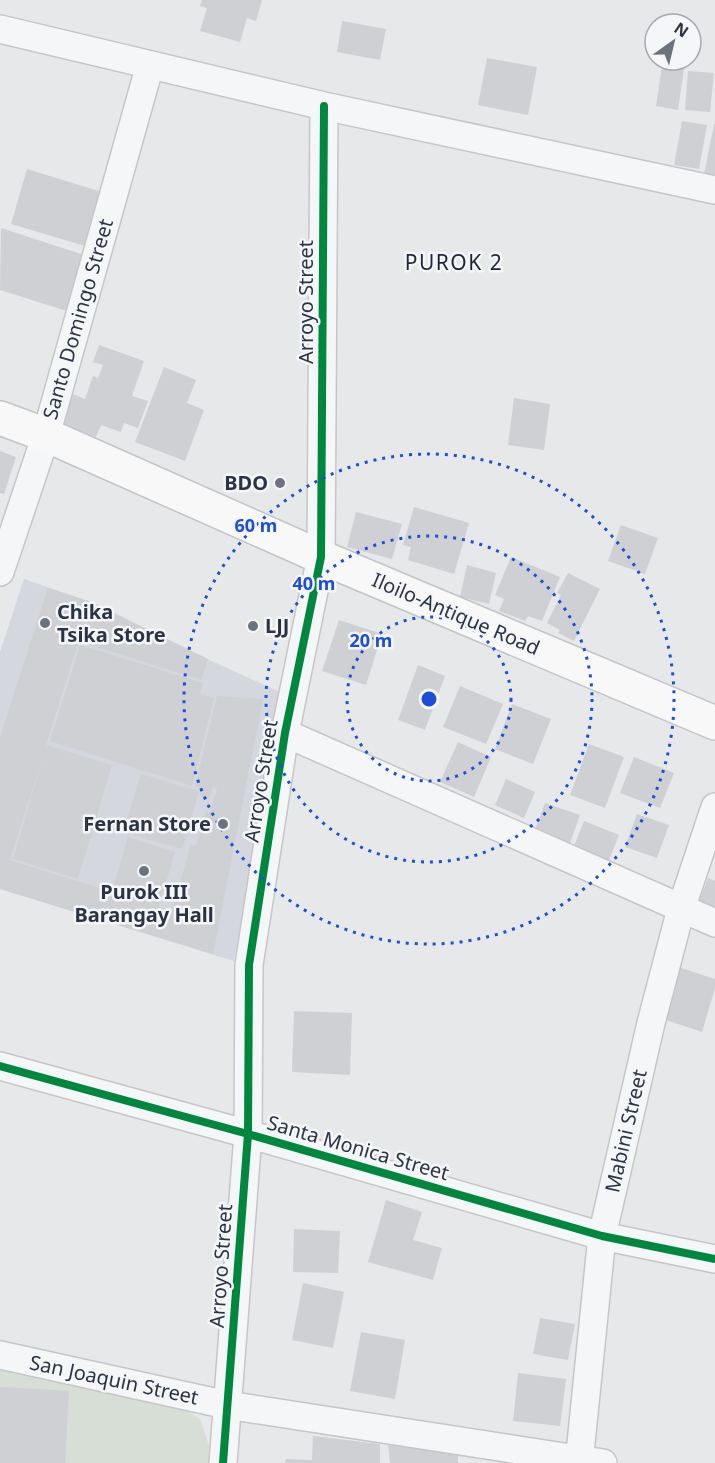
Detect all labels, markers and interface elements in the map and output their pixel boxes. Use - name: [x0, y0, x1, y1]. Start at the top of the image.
- north arrow: [643, 12, 703, 72]
- text: N: [670, 17, 693, 42]
- street label: Santo Domingo Street: [36, 215, 119, 422]
- street label: Arroyo Street: [292, 240, 319, 364]
- district label: PUROK 2: [405, 248, 503, 276]
- place label: BDO: [224, 469, 268, 496]
- marker: BDO: [273, 476, 287, 490]
- text: 60 m: [235, 513, 277, 537]
- street label: Iloilo-Antique Road: [368, 566, 544, 661]
- text: 40 m: [293, 571, 335, 595]
- place label: Chika Tsika Store: [57, 598, 166, 648]
- place label: LJJ: [265, 612, 289, 639]
- marker: Chika Tsika Store: [38, 616, 52, 630]
- marker: LJJ: [246, 619, 260, 633]
- text: 20 m: [350, 628, 392, 652]
- centre of rings: [419, 689, 439, 709]
- street label: Arroyo Street: [237, 718, 284, 844]
- place label: Fernan Store: [83, 810, 211, 837]
- marker: Fernan Store: [216, 817, 230, 831]
- marker: Purok III Barangay Hall: [137, 864, 151, 878]
- place label: Purok III Barangay Hall: [74, 878, 214, 928]
- street label: Mabini Street: [598, 1067, 653, 1195]
- street label: Santa Monica Street: [264, 1109, 452, 1186]
- street label: Arroyo Street: [203, 1203, 238, 1329]
- street label: San Joaquin Street: [27, 1348, 201, 1411]

